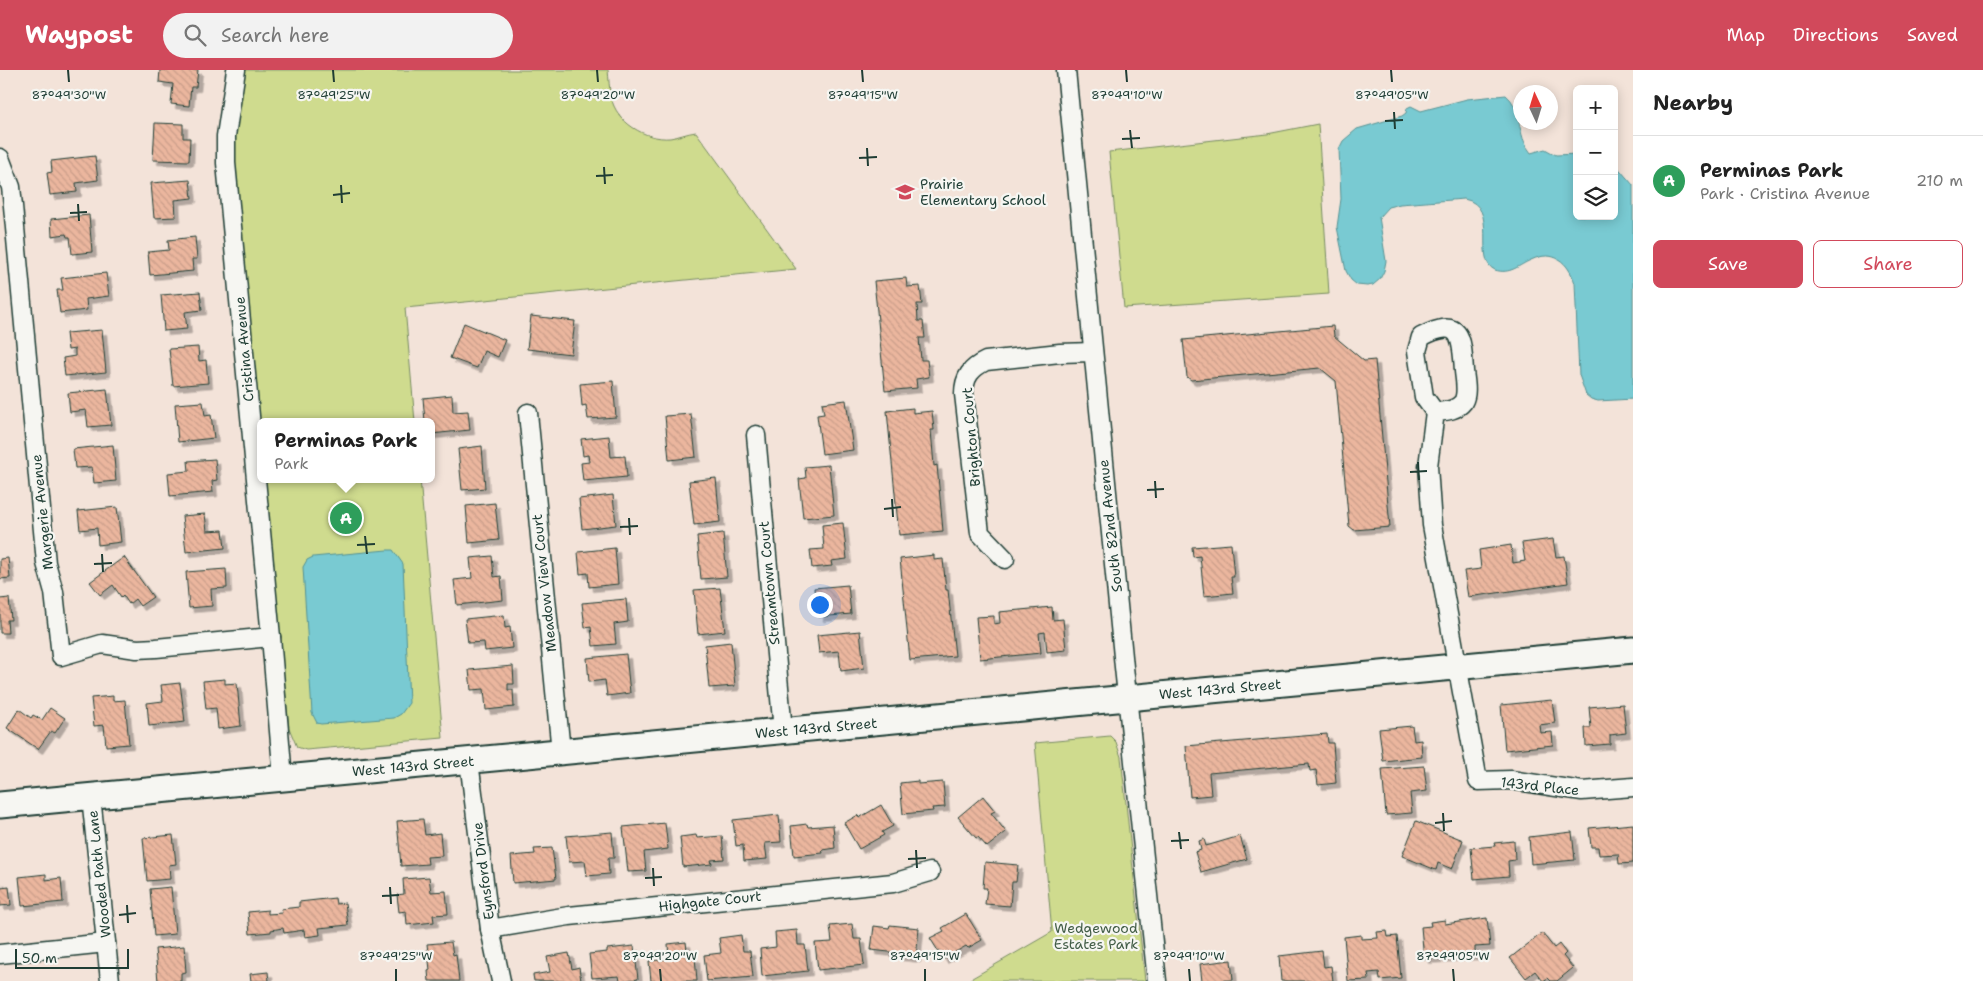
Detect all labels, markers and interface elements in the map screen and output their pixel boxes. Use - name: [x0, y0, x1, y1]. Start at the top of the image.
- search box: [163, 13, 513, 58]
- text: Waypost: [25, 19, 133, 51]
- icon: search: [181, 21, 209, 49]
- text: Search here: [221, 23, 329, 48]
- text: Map: [1727, 23, 1765, 47]
- text: Directions: [1793, 23, 1879, 47]
- text: Saved: [1907, 23, 1958, 47]
- north arrow: [1513, 85, 1558, 130]
- map controls: [1573, 85, 1618, 220]
- button: +: [1573, 85, 1618, 130]
- text: 87°49'30"W: [32, 87, 106, 103]
- text: 87°49'25"W: [297, 87, 371, 103]
- text: 87°49'20"W: [561, 87, 635, 103]
- text: 87°49'15"W: [828, 87, 898, 103]
- text: 87°49'10"W: [1091, 87, 1163, 103]
- text: 87°49'05"W: [1355, 87, 1429, 103]
- text: Nearby: [1653, 89, 1733, 117]
- button: −: [1573, 130, 1618, 175]
- text: Perminas Park: [1700, 158, 1843, 183]
- text: A: [1663, 170, 1675, 191]
- text: 210 m: [1916, 170, 1963, 191]
- place label: Prairie Elementary School: [920, 175, 1047, 209]
- button: layers: [1573, 175, 1618, 220]
- school or university icon: Prairie Elementary School: [894, 181, 916, 203]
- text: Park · Cristina Avenue: [1700, 183, 1870, 204]
- button: Save: [1653, 240, 1803, 288]
- button: Share: [1813, 240, 1963, 288]
- street label: Cristina Avenue: [230, 296, 258, 402]
- street label: Brighton Court: [958, 387, 984, 487]
- popup: [257, 418, 435, 483]
- text: Perminas Park: [274, 428, 418, 453]
- street label: Margerie Avenue: [27, 453, 57, 571]
- text: Park: [274, 453, 309, 474]
- street label: South 82nd Avenue: [1094, 459, 1126, 593]
- pin: A: [330, 499, 362, 537]
- street label: Meadow View Court: [528, 513, 560, 653]
- street label: Streamtown Court: [755, 520, 783, 646]
- your location: [807, 592, 833, 618]
- street label: West 143rd Street: [1158, 675, 1282, 703]
- street label: West 143rd Street: [754, 714, 878, 742]
- street label: West 143rd Street: [351, 752, 475, 780]
- street label: 143rd Place: [1500, 773, 1580, 799]
- street label: Wooded Path Lane: [83, 809, 115, 939]
- street label: Eynsford Drive: [468, 821, 498, 921]
- street label: Highgate Court: [658, 887, 762, 915]
- park label: Wedgewood Estates Park: [1054, 919, 1138, 953]
- scale bar: [15, 946, 129, 969]
- text: 87°49'25"W: [359, 948, 433, 964]
- text: 87°49'20"W: [623, 948, 697, 964]
- text: 87°49'15"W: [890, 948, 960, 964]
- text: 87°49'10"W: [1153, 948, 1225, 964]
- text: 87°49'05"W: [1416, 948, 1490, 964]
- text: 50 m: [22, 949, 57, 967]

